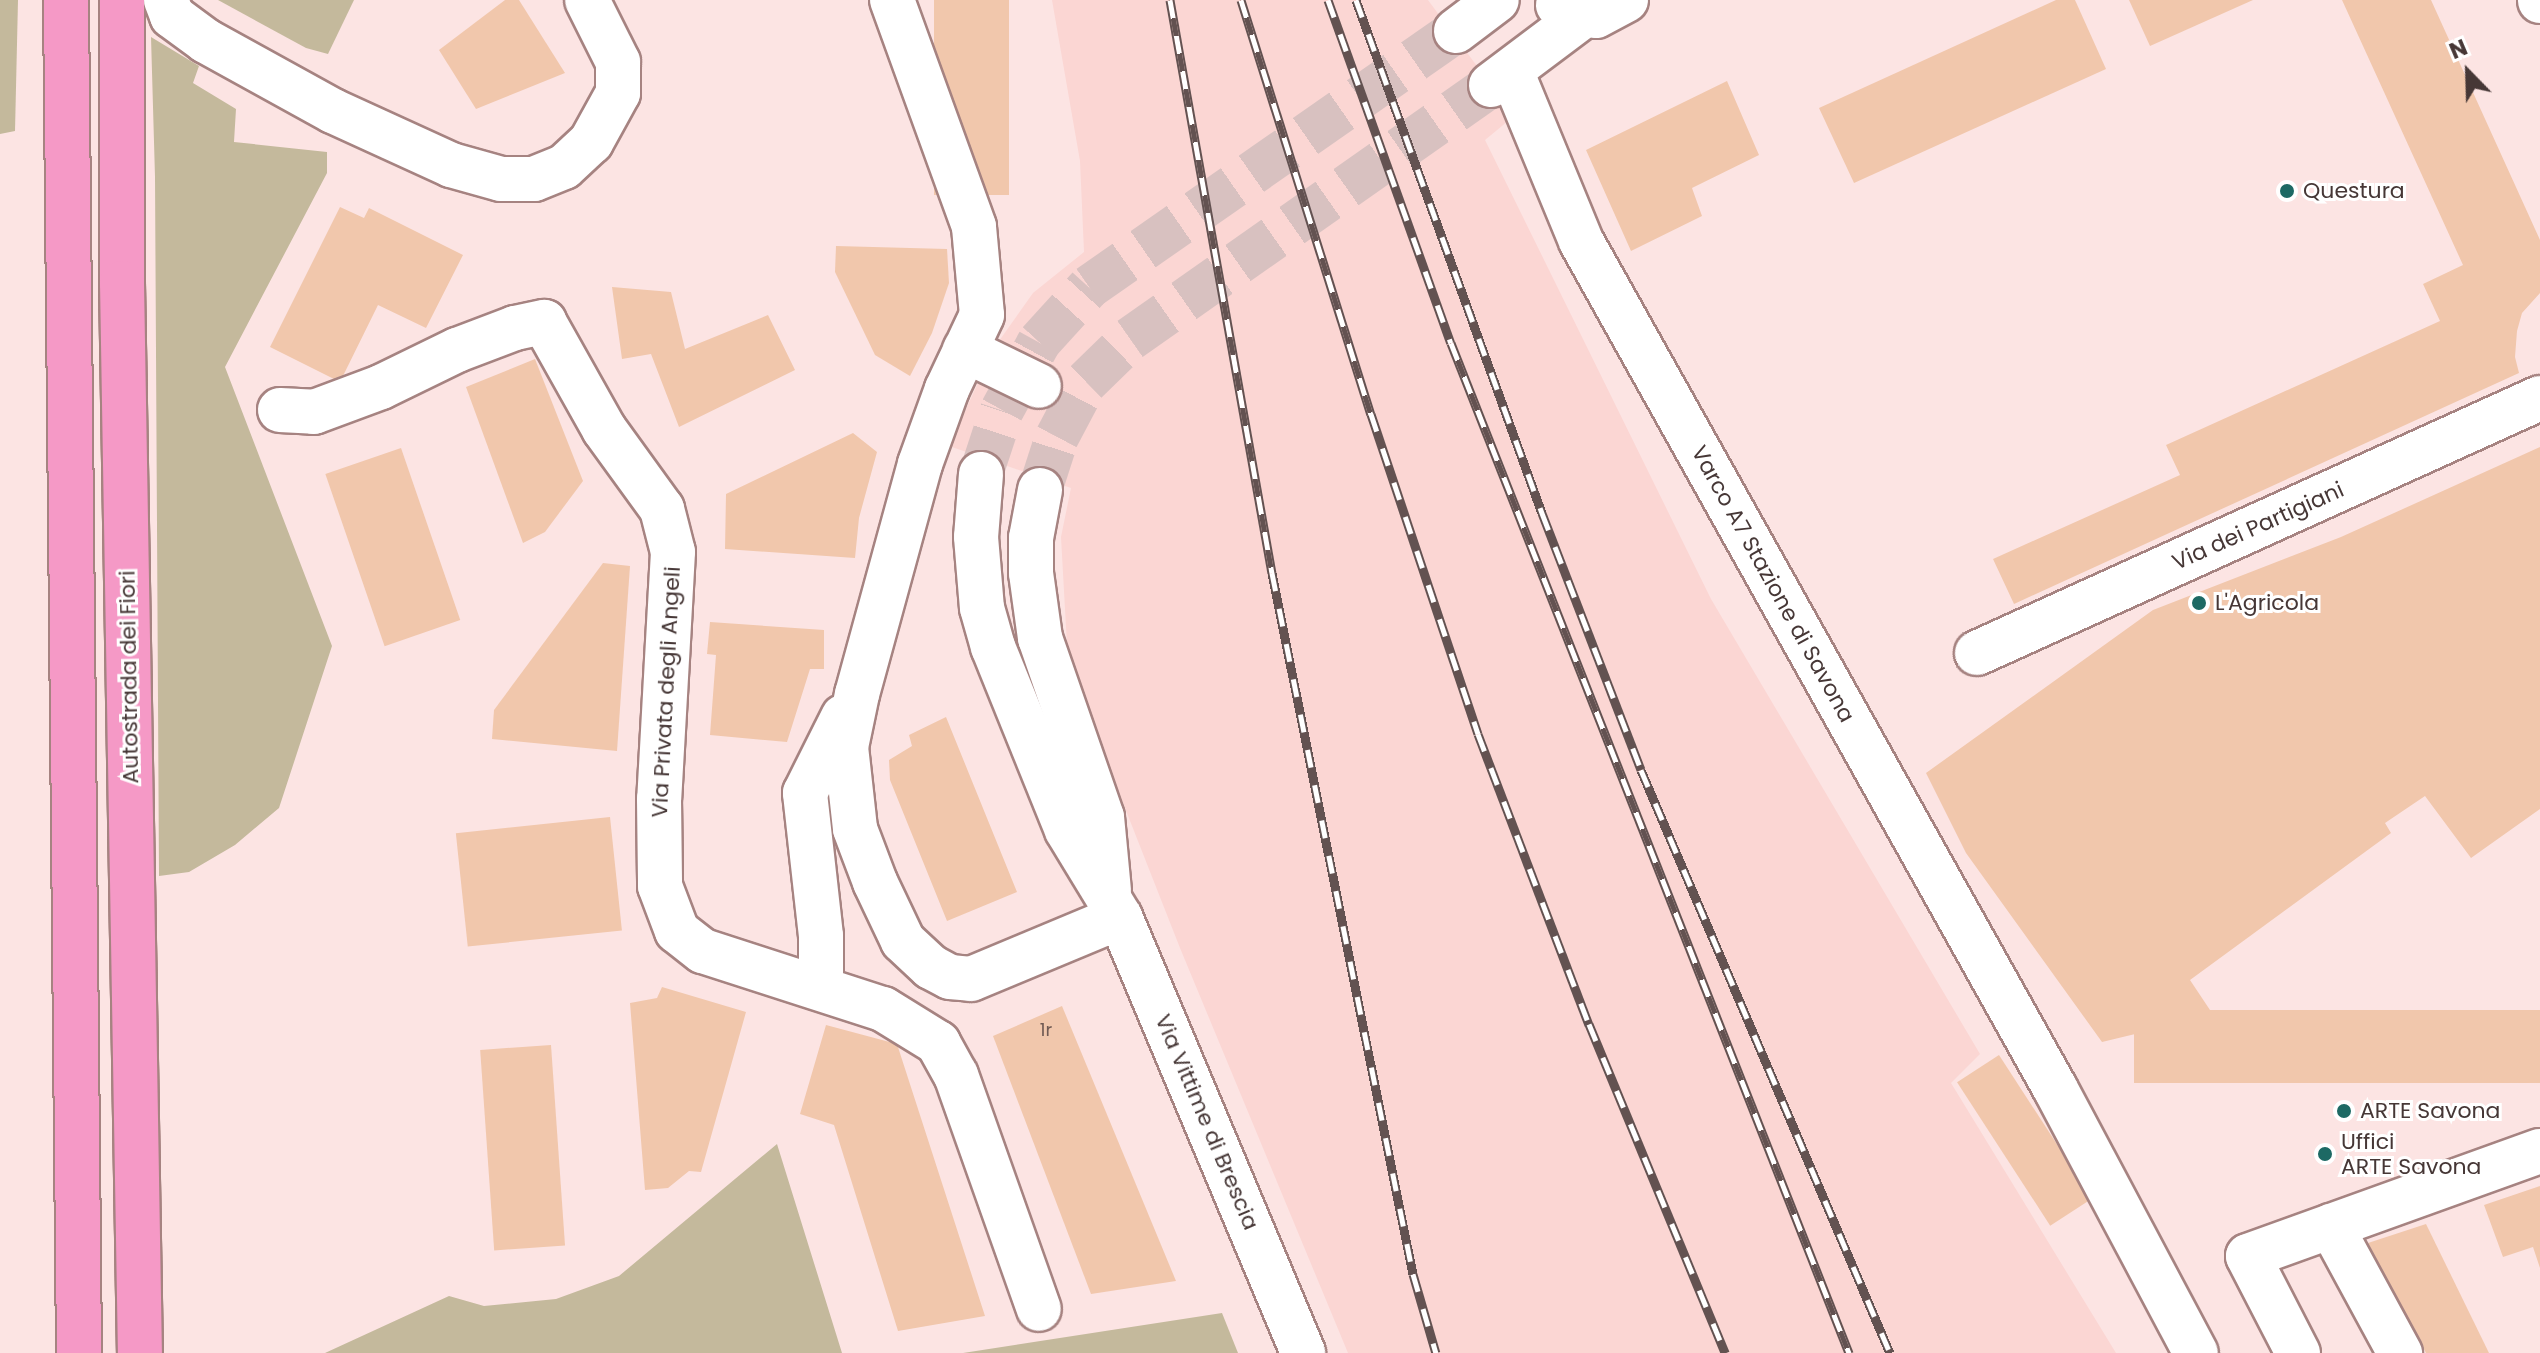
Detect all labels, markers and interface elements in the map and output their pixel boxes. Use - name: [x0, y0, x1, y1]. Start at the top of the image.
- north arrow: [2428, 32, 2508, 112]
- text: N: [2445, 32, 2472, 67]
- place label: Questura: [2303, 178, 2405, 204]
- marker: Questura: [2278, 182, 2296, 200]
- street label: Varco A7 Stazione di Savona: [1686, 441, 1860, 727]
- street label: Via dei Partigiani: [2168, 476, 2348, 576]
- street label: Via Privata degli Angeli: [646, 566, 686, 818]
- street label: Autostrada dei Fiori: [114, 570, 144, 784]
- place label: L'Agricola: [2215, 590, 2319, 616]
- marker: L'Agricola: [2190, 594, 2208, 612]
- street label: Via Vittime di Brescia: [1150, 1010, 1264, 1234]
- house number: 1r: [1040, 1019, 1052, 1041]
- place label: ARTE Savona: [2360, 1098, 2500, 1124]
- marker: ARTE Savona: [2335, 1102, 2353, 1120]
- place label: Uffici ARTE Savona: [2341, 1128, 2481, 1180]
- marker: Uffici ARTE Savona: [2316, 1145, 2334, 1163]

